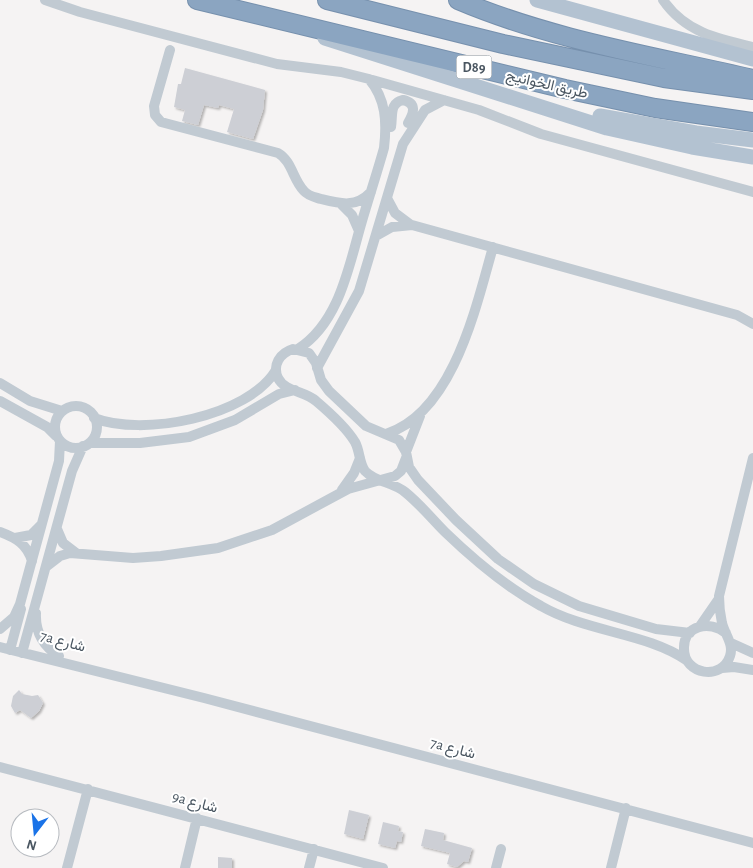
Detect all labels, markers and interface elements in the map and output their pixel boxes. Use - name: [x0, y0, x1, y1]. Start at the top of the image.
- road number: D89: [456, 56, 492, 78]
- street label: طريق الخوانيج: [504, 68, 589, 104]
- street label: 7a شارع: [38, 628, 87, 658]
- street label: 7a شارع: [428, 735, 477, 765]
- street label: 9a شارع: [170, 789, 219, 819]
- north arrow: [10, 808, 60, 858]
- text: N: [25, 836, 38, 853]

